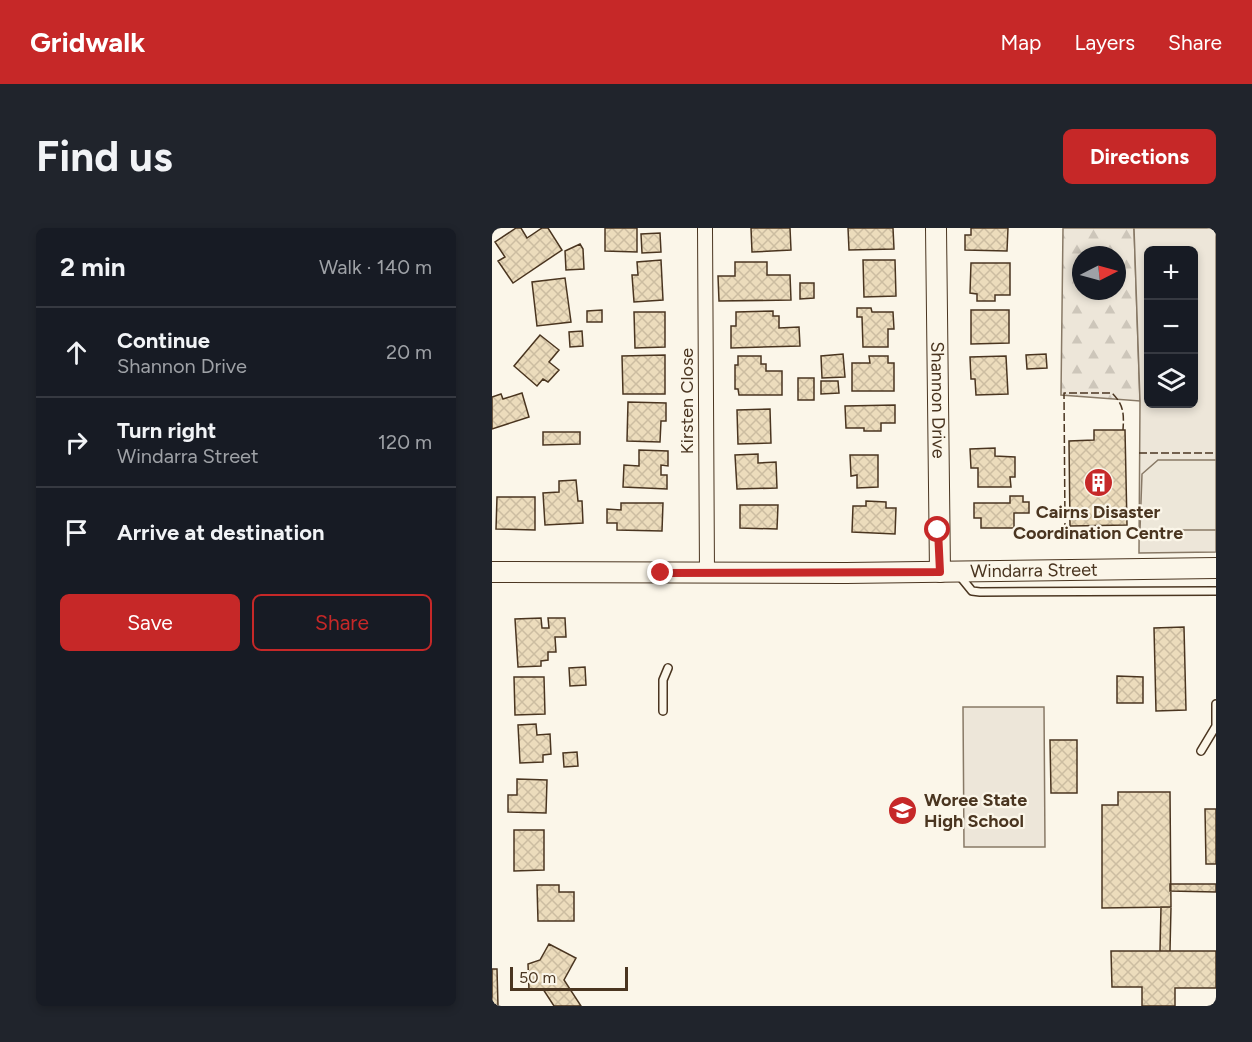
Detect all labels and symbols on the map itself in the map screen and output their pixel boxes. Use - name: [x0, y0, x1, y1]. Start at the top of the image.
- north arrow: [1072, 246, 1126, 300]
- street label: Shannon Drive: [926, 341, 950, 459]
- street label: Kirsten Close: [676, 348, 698, 454]
- building icon: Cairns Disaster Coordination Centre: [1082, 467, 1114, 499]
- place label: Cairns Disaster Coordination Centre: [1013, 501, 1183, 544]
- route start: [924, 516, 950, 542]
- route end: [647, 559, 673, 585]
- street label: Windarra Street: [970, 559, 1098, 582]
- place label: Woree State High School: [924, 789, 1027, 832]
- school or university icon: Woree State High School: [887, 794, 919, 826]
- scale bar: [510, 964, 628, 992]

